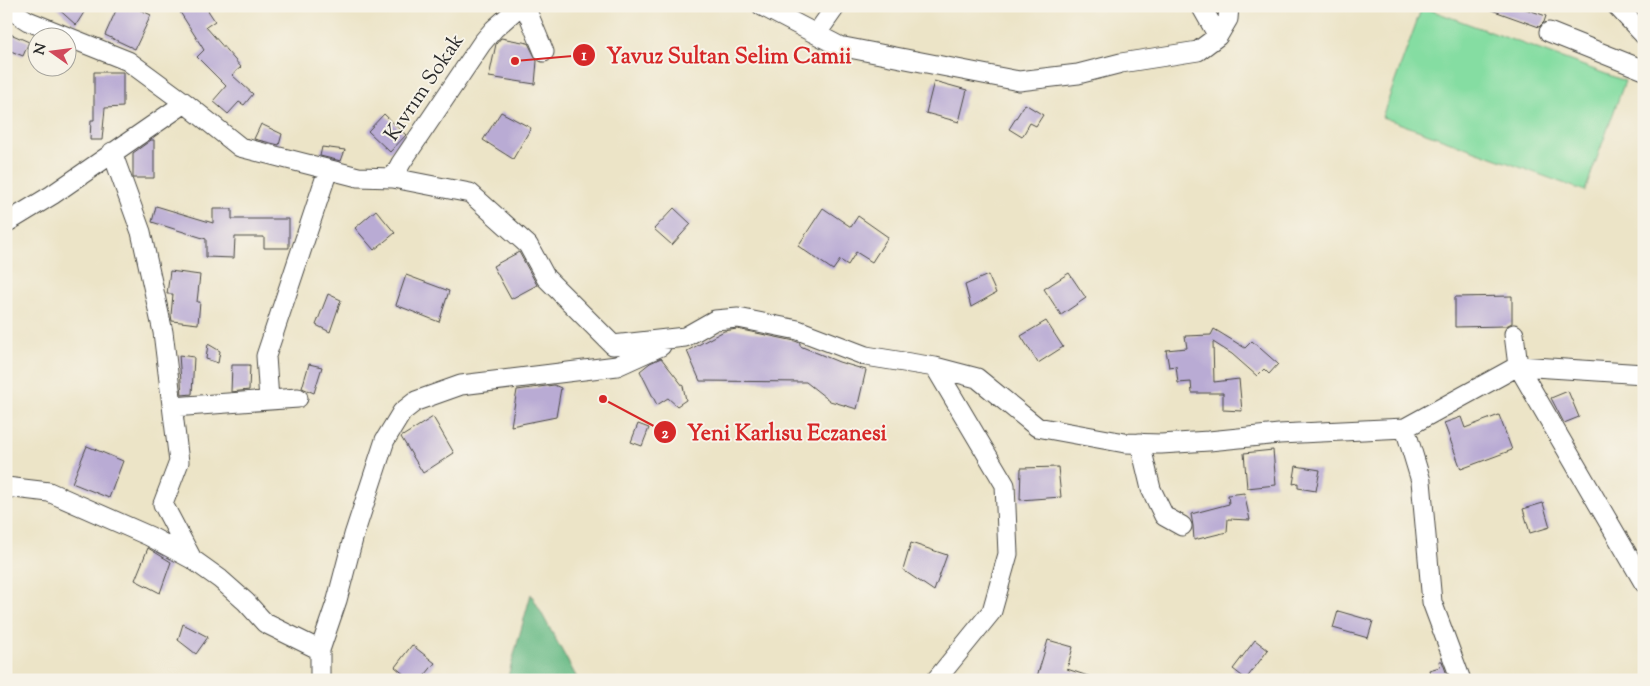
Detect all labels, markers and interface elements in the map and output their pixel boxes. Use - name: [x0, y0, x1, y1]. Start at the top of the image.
- north arrow: [28, 28, 78, 78]
- street label: Kıvrım Sokak: [378, 28, 472, 148]
- callout: Yavuz Sultan Selim Camii: [572, 37, 862, 74]
- text: N: [30, 41, 52, 57]
- text: Yavuz Sultan Selim Camii: [606, 42, 852, 74]
- text: 1: [581, 46, 587, 67]
- callout: Yeni Karlısu Eczanesi: [652, 414, 897, 451]
- text: Yeni Karlısu Eczanesi: [687, 419, 888, 451]
- text: 2: [661, 424, 669, 445]

